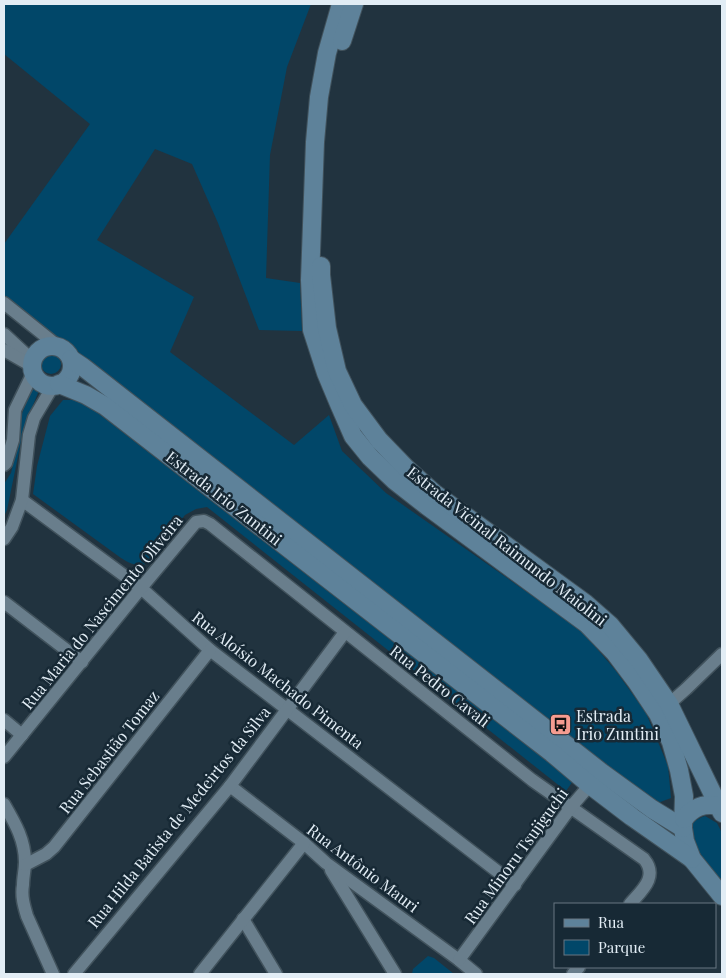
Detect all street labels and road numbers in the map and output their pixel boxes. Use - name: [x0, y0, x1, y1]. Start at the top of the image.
- street label: Estrada Irio Zuntini: [162, 446, 287, 550]
- street label: Estrada Vicinal Raimundo Maiolini: [403, 461, 612, 630]
- street label: Rua Maria do Nascimento Oliveira: [17, 510, 187, 713]
- street label: Rua Aloísio Machado Pimenta: [188, 606, 368, 753]
- street label: Rua Pedro Cavali: [386, 640, 495, 731]
- street label: Rua Sebastião Tomaz: [54, 686, 164, 818]
- street label: Rua Hilda Batista de Medeirtos da Silva: [83, 702, 275, 932]
- street label: Rua Minoru Tsujiguchi: [459, 783, 572, 928]
- street label: Rua Antônio Mauri: [303, 819, 424, 917]

